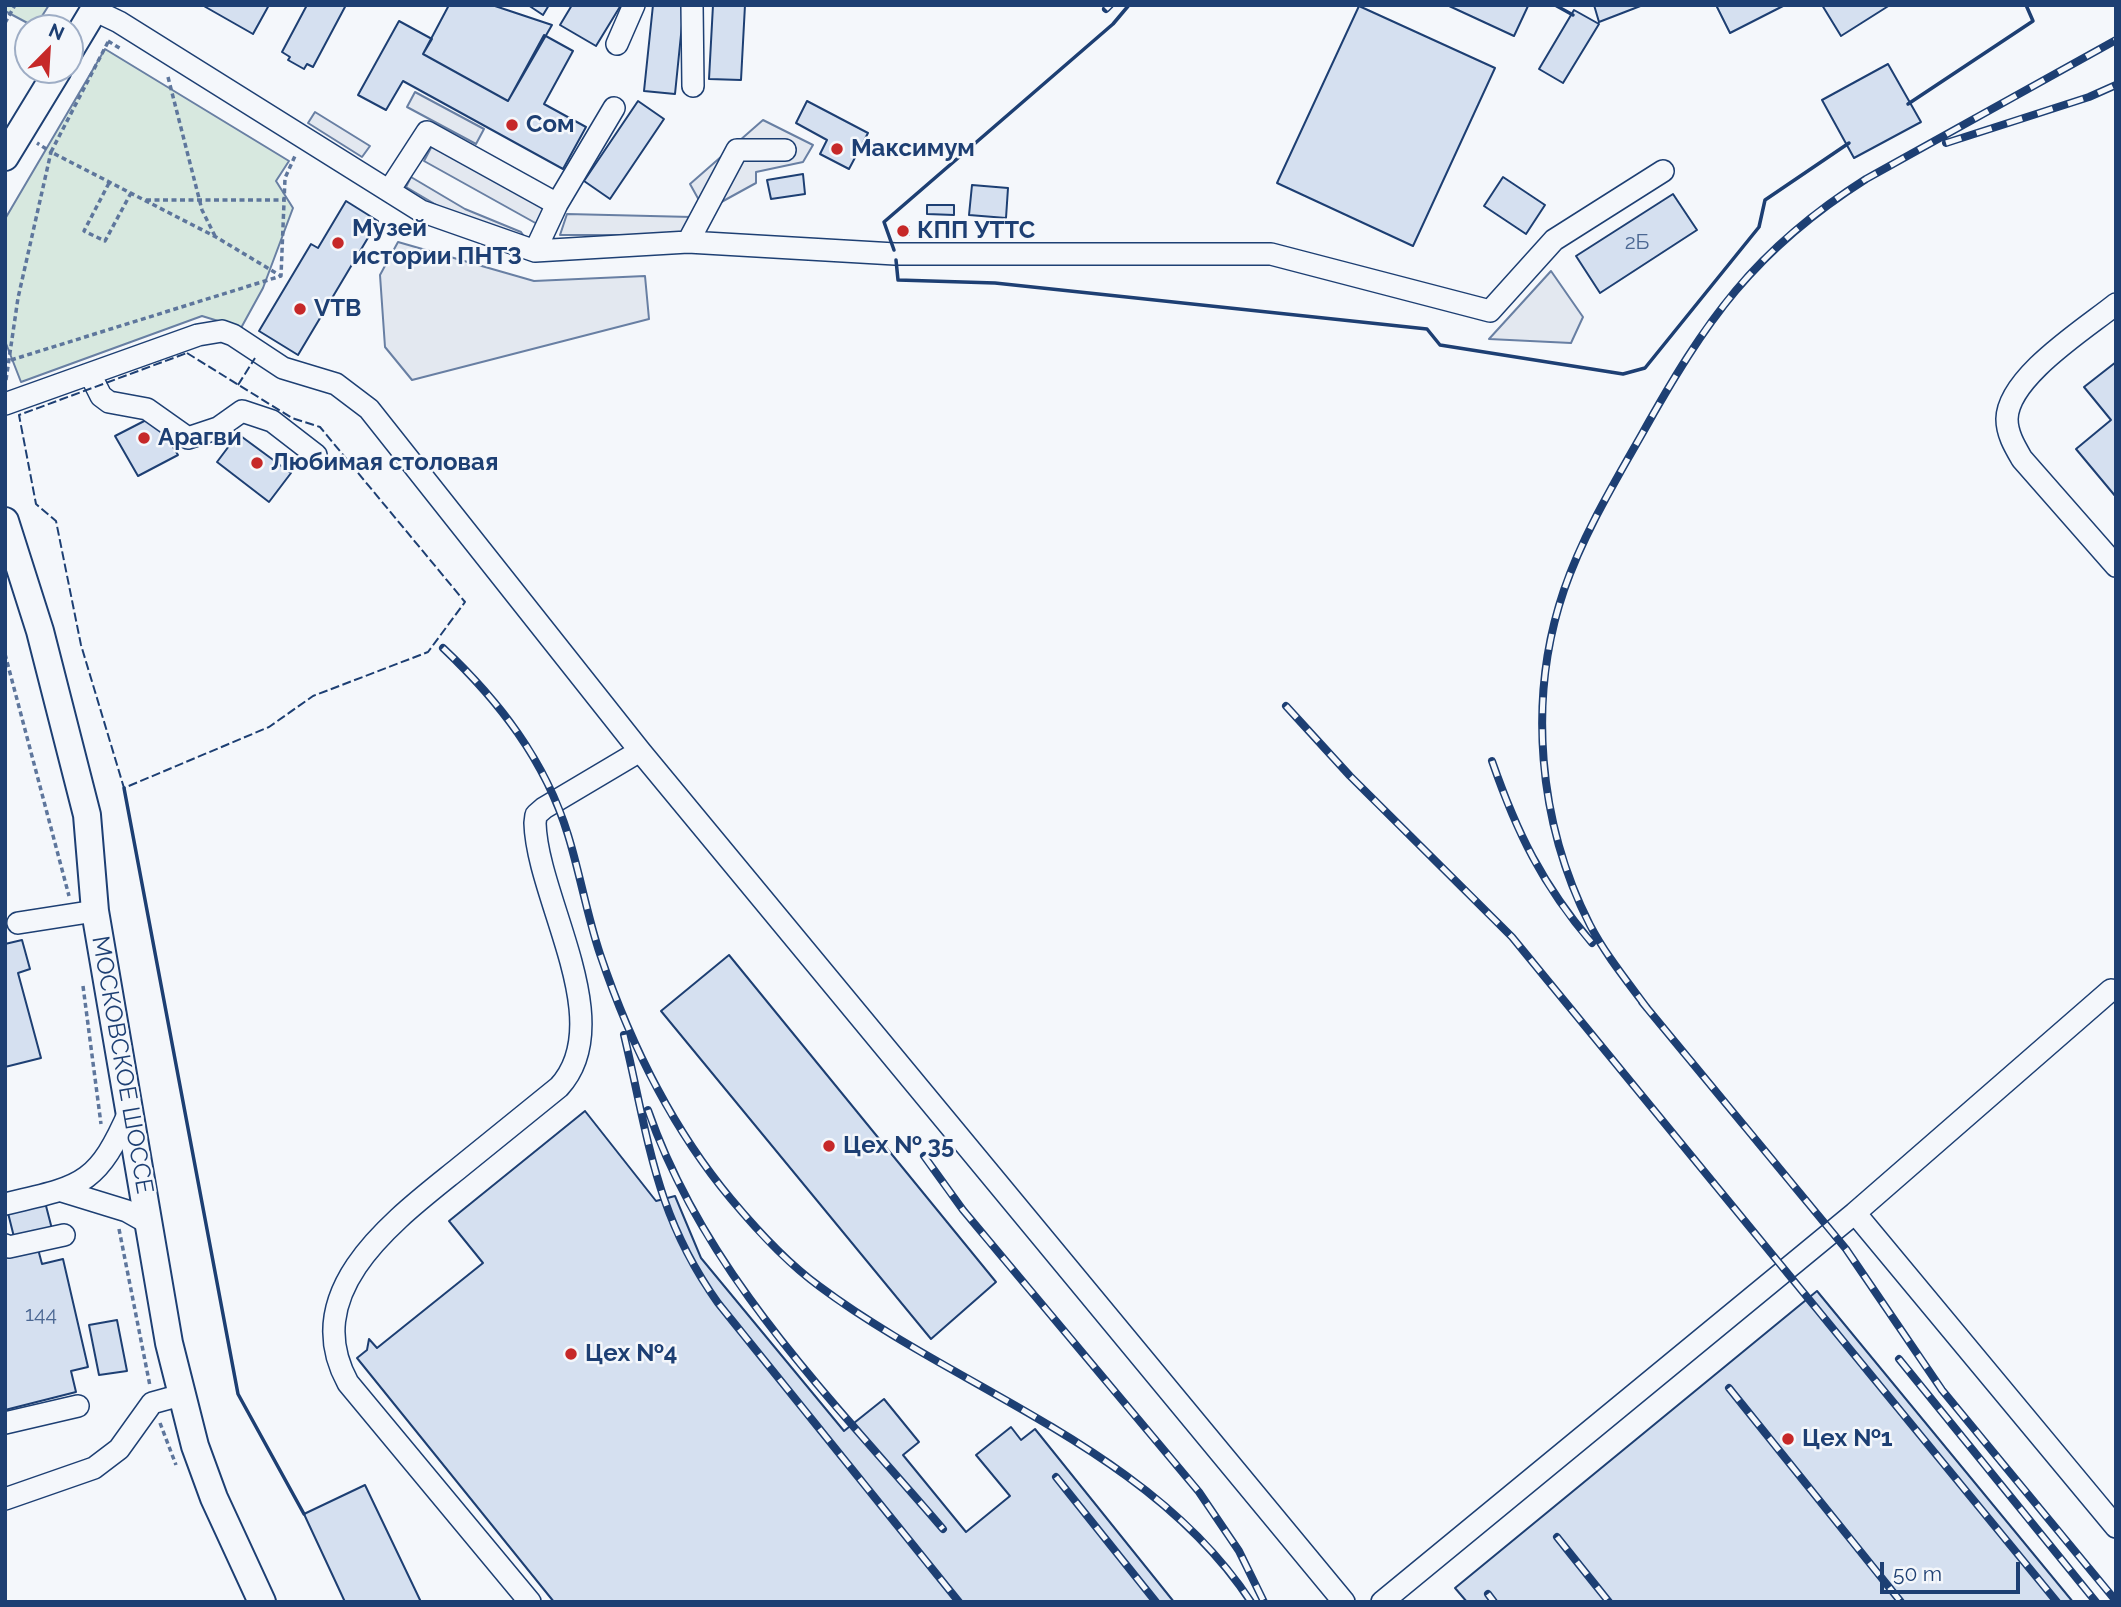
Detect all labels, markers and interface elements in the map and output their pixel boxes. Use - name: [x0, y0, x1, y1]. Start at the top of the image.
- north arrow: [14, 14, 84, 84]
- text: N: [46, 19, 68, 45]
- place label: Сом: [526, 111, 574, 139]
- marker: Сом: [504, 117, 520, 133]
- place label: Максимум: [851, 135, 975, 163]
- marker: Максимум: [829, 141, 845, 157]
- place label: Музей истории ПНТЗ: [352, 215, 522, 271]
- place label: КПП УТТС: [917, 217, 1035, 245]
- marker: КПП УТТС: [895, 223, 911, 239]
- house number: 2Б: [1625, 230, 1649, 256]
- marker: Музей истории ПНТЗ: [330, 235, 346, 251]
- place label: VTB: [314, 295, 361, 323]
- marker: VTB: [292, 301, 308, 317]
- place label: Арагви: [158, 424, 242, 452]
- marker: Арагви: [136, 430, 152, 446]
- place label: Любимая столовая: [271, 449, 498, 477]
- marker: Любимая столовая: [249, 455, 265, 471]
- street label: МОСКОВСКОЕ ШОССЕ: [85, 934, 159, 1196]
- place label: Цех № 35: [843, 1132, 954, 1160]
- marker: Цех № 35: [821, 1138, 837, 1154]
- house number: 144: [25, 1302, 57, 1328]
- place label: Цех №4: [585, 1340, 677, 1368]
- marker: Цех №4: [563, 1346, 579, 1362]
- place label: Цех №1: [1802, 1425, 1893, 1453]
- marker: Цех №1: [1780, 1431, 1796, 1447]
- scale bar: [1883, 1548, 2023, 1592]
- text: 50 m: [1893, 1561, 1942, 1586]

